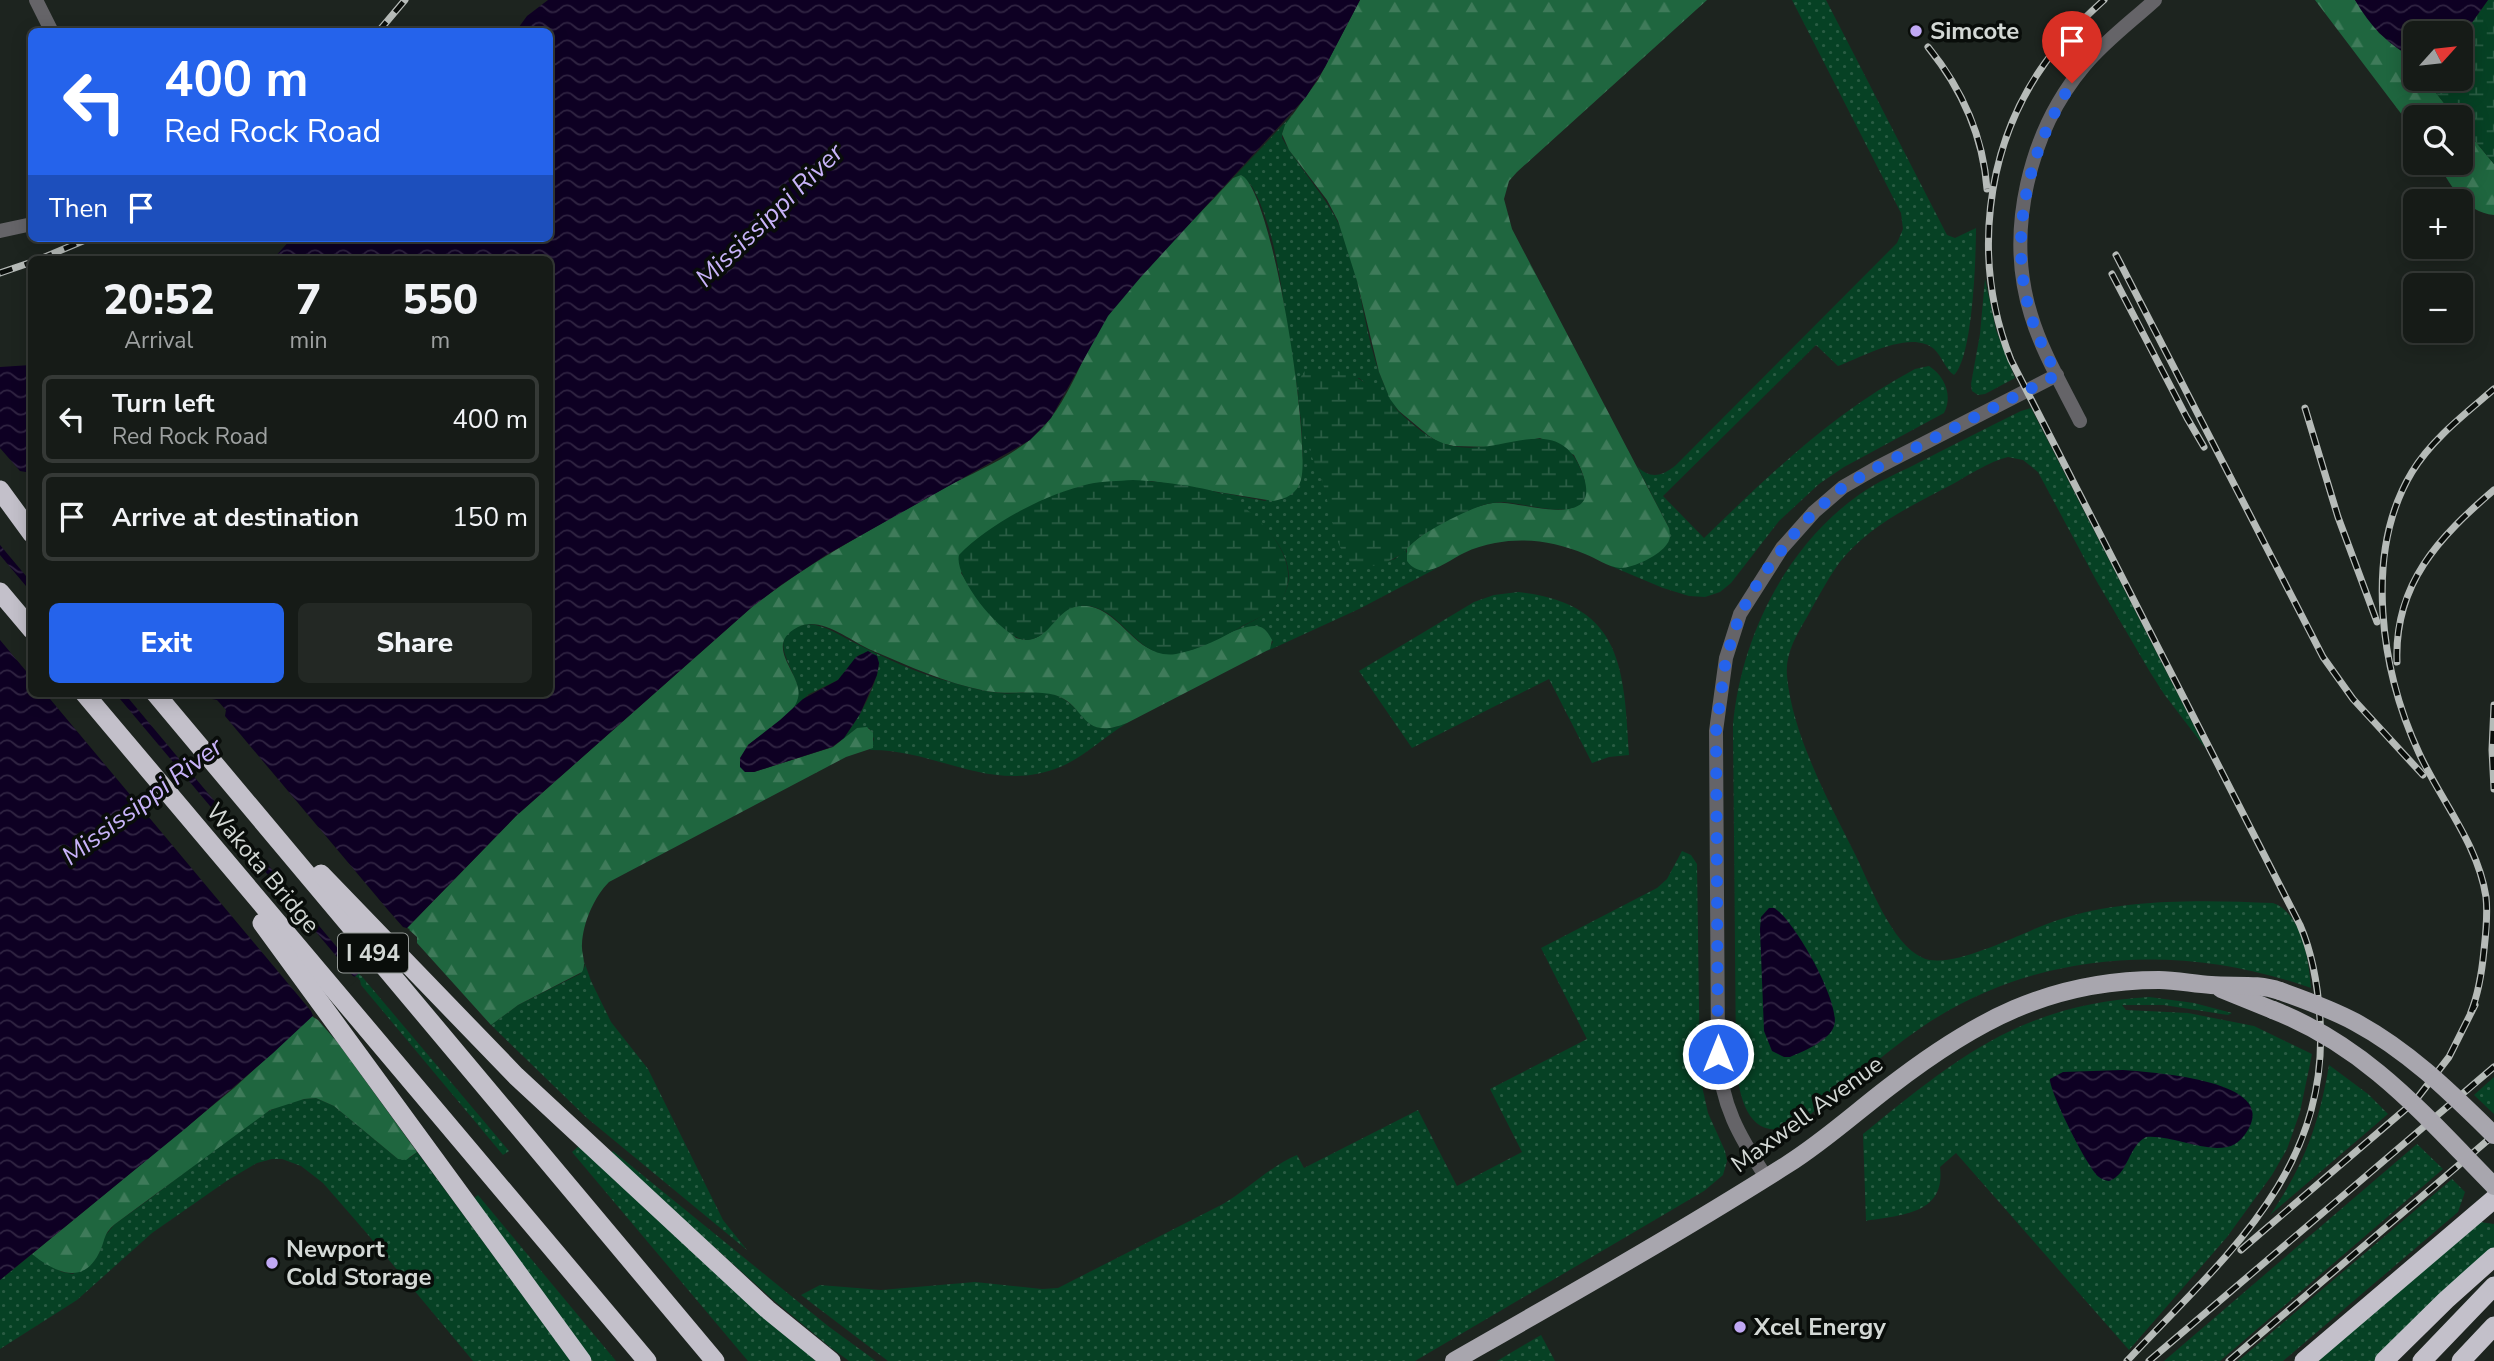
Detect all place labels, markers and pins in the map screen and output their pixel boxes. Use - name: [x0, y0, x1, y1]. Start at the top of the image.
- pin: [2042, 11, 2102, 83]
- place label: Simcote: [1930, 15, 2019, 47]
- marker: Simcote: [1908, 23, 1924, 39]
- place label: Newport Cold Storage: [286, 1233, 432, 1293]
- marker: Newport Cold Storage: [264, 1255, 280, 1271]
- place label: Xcel Energy: [1753, 1311, 1886, 1343]
- marker: Xcel Energy: [1732, 1319, 1748, 1335]

